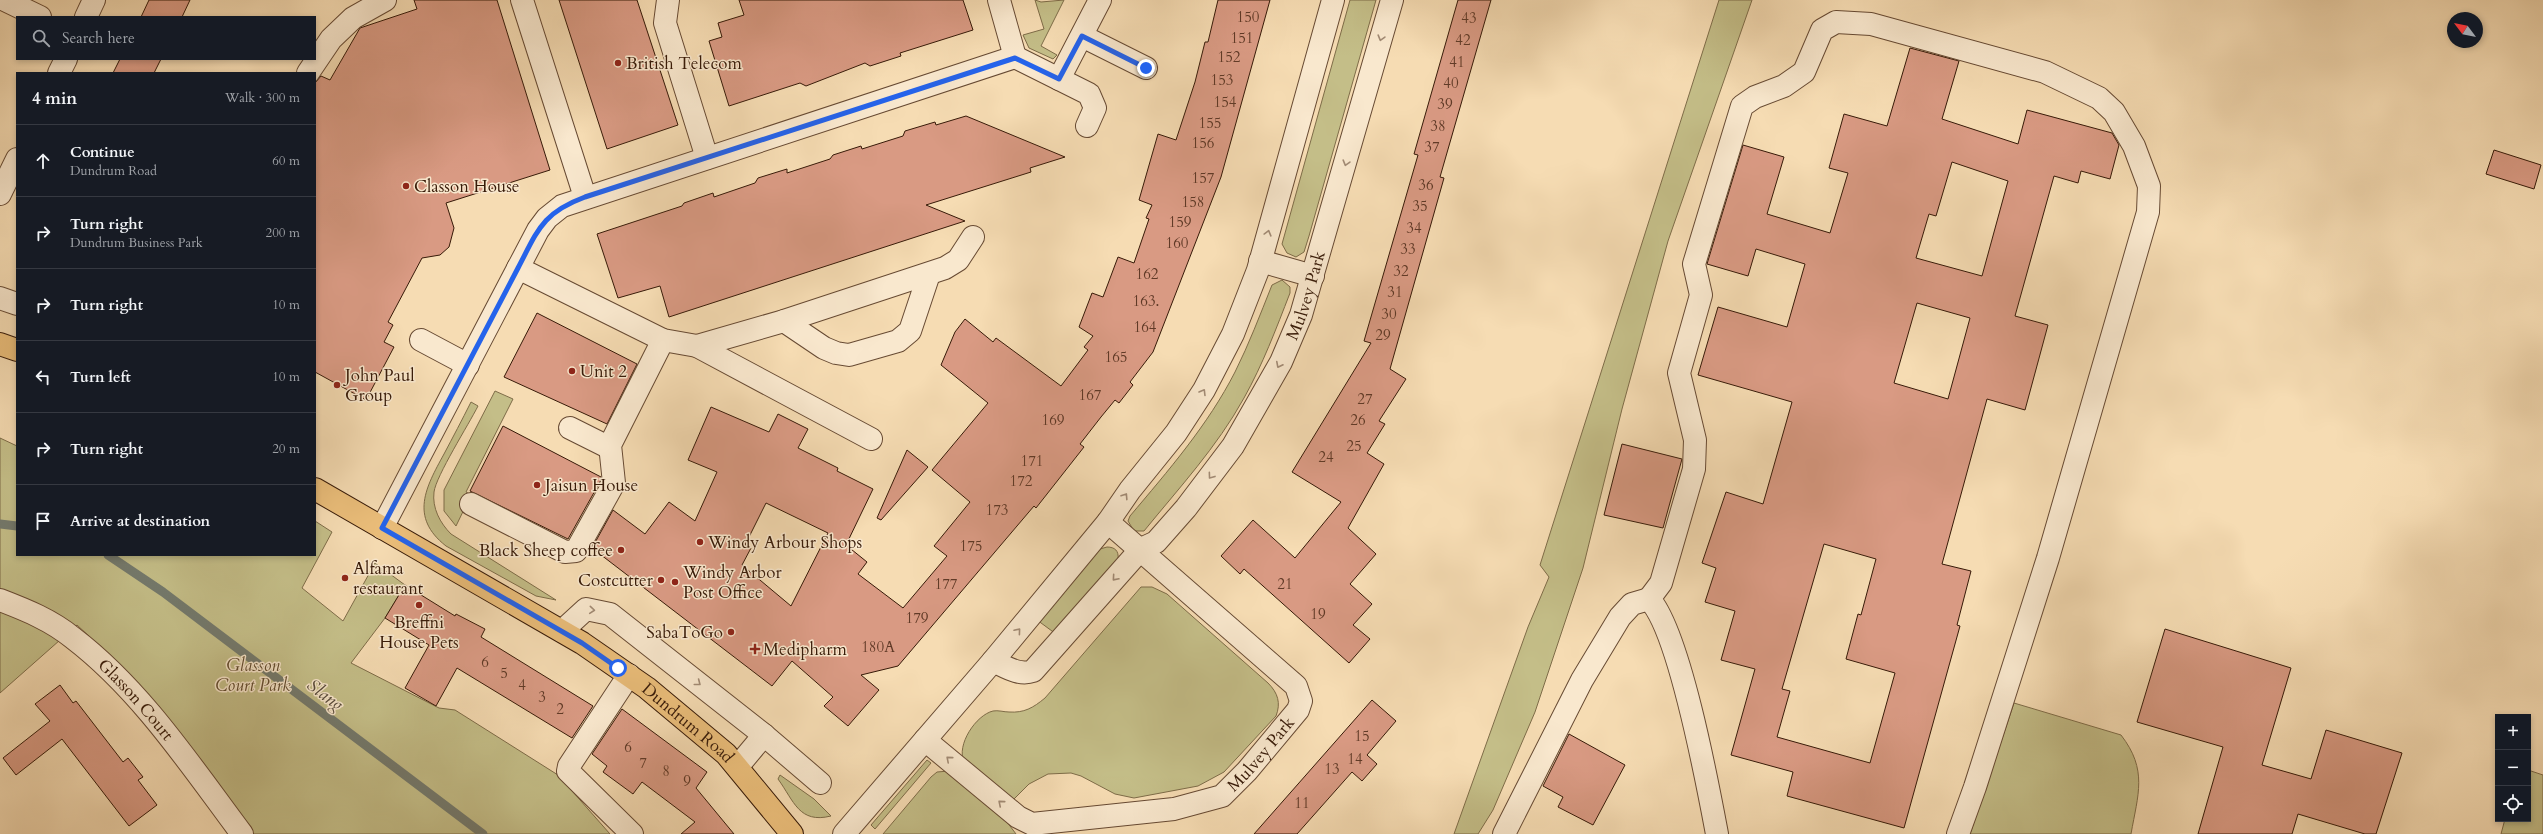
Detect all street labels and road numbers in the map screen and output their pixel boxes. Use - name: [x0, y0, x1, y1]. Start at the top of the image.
- street label: Mulvey Park: [1280, 247, 1331, 343]
- street label: Glasson Court: [93, 653, 180, 746]
- street label: Dundrum Road: [637, 677, 740, 767]
- street label: Mulvey Park: [1222, 711, 1300, 796]

